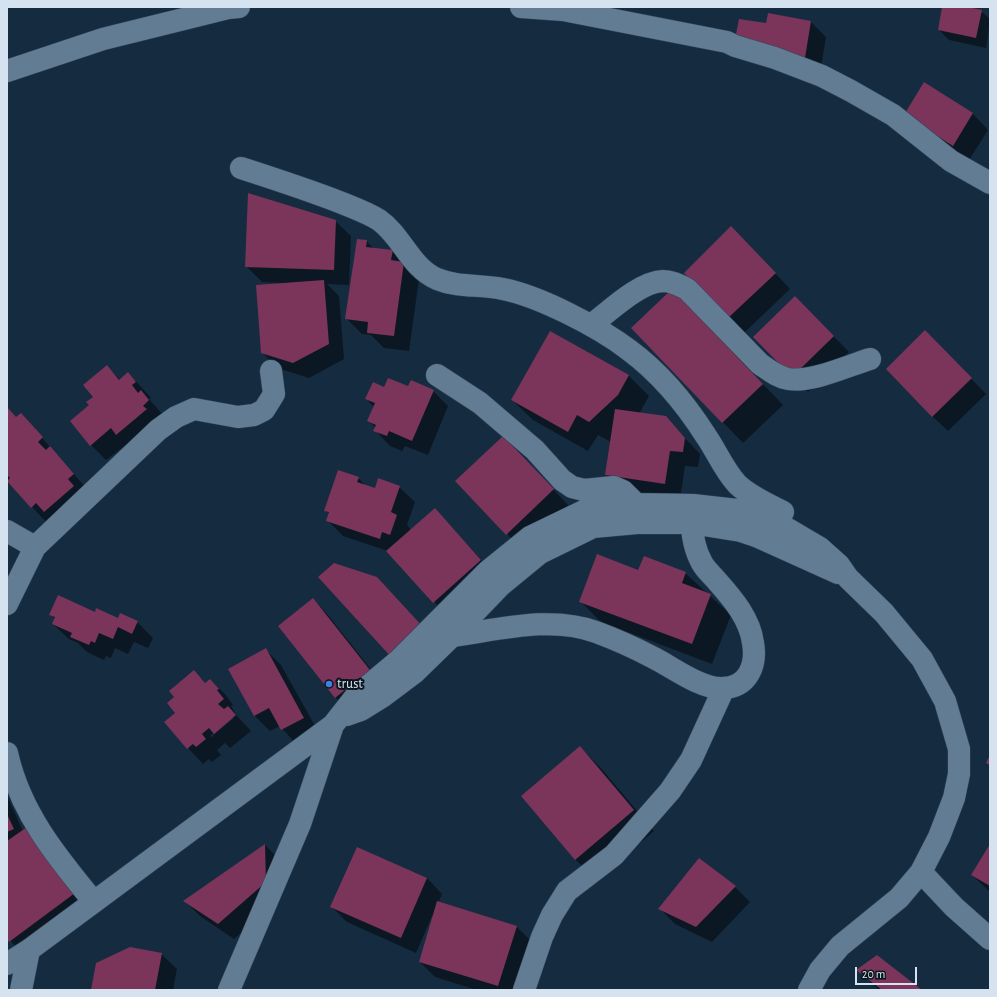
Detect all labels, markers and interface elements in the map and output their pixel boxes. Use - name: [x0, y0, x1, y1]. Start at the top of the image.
- place label: trust: [337, 676, 363, 692]
- marker: trust: [324, 679, 334, 689]
- scale bar: [857, 959, 919, 985]
- text: 20 m: [862, 968, 885, 980]

